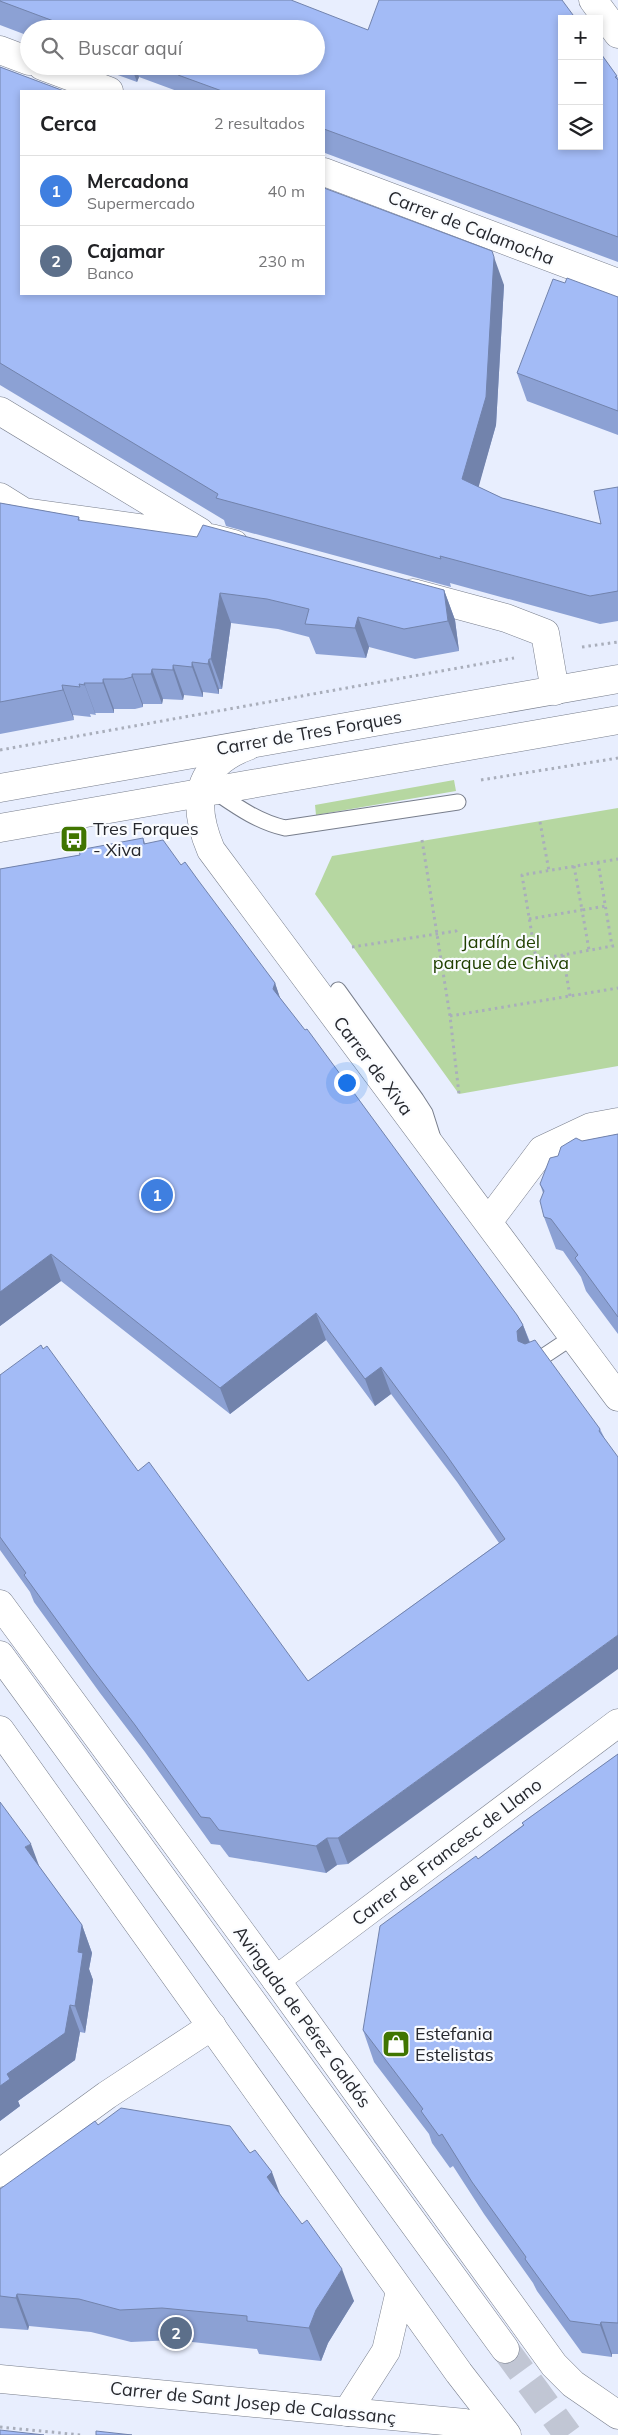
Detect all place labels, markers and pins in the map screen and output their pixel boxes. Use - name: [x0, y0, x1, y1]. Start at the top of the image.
- place label: Tres Forques - Xiva: [93, 817, 199, 861]
- bus stop icon: Tres Forques - Xiva: [59, 824, 89, 854]
- pin: 1: [141, 1176, 173, 1214]
- place label: Estefania Estelistas: [415, 2022, 494, 2066]
- shop icon: Estefania Estelistas: [381, 2029, 411, 2059]
- pin: 2: [160, 2314, 192, 2352]

